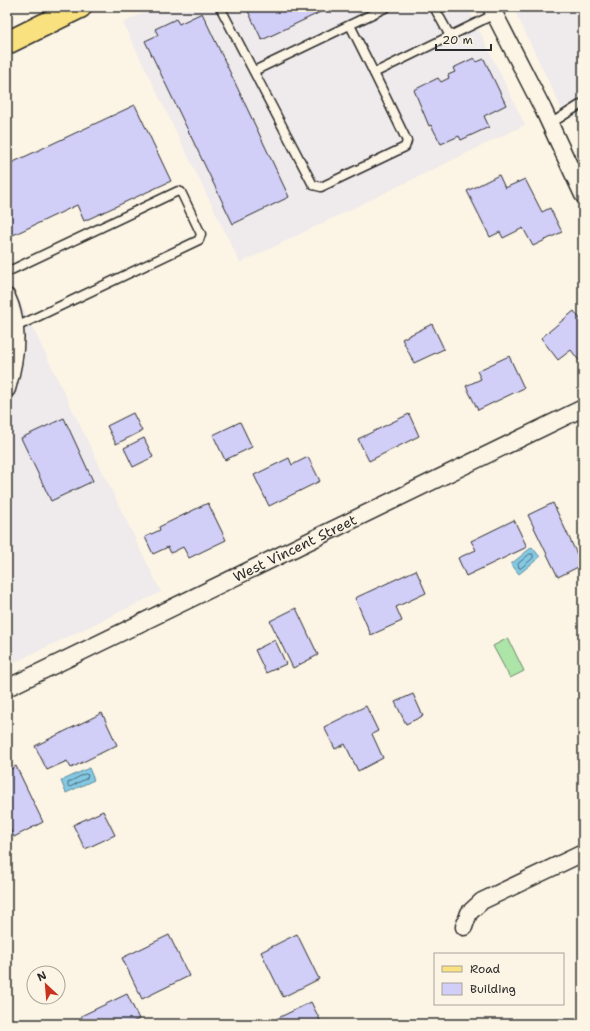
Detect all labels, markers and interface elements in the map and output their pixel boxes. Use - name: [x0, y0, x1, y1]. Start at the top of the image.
- scale bar: [436, 26, 491, 52]
- text: 20 m: [442, 32, 473, 48]
- street label: West Vincent Street: [230, 510, 360, 586]
- legend: [434, 953, 564, 1005]
- text: Road: [470, 961, 501, 977]
- north arrow: [26, 965, 66, 1005]
- text: N: [35, 968, 49, 985]
- text: Building: [470, 981, 516, 997]

